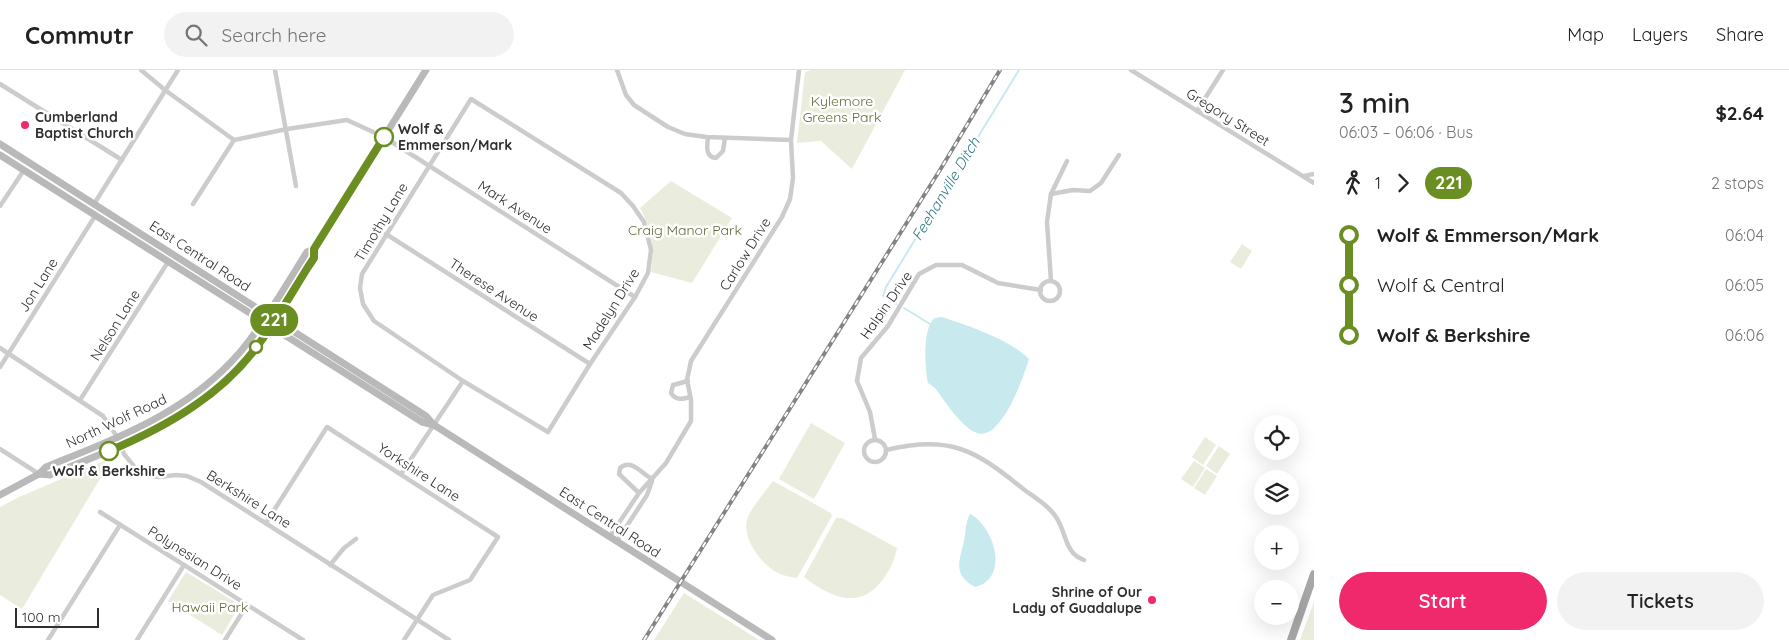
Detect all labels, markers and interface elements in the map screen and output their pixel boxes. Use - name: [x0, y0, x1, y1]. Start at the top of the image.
- search box: [164, 12, 514, 57]
- text: Commutr: [25, 20, 134, 50]
- icon: search: [182, 21, 210, 49]
- text: Search here: [222, 23, 327, 47]
- text: Map: [1567, 23, 1604, 46]
- text: Layers: [1632, 23, 1688, 46]
- text: Share: [1716, 23, 1764, 46]
- street label: Gregory Street: [1183, 84, 1273, 150]
- text: 3 min: [1339, 85, 1410, 120]
- park label: Kylemore Greens Park: [803, 92, 881, 126]
- text: $2.64: [1715, 101, 1764, 125]
- place label: Cumberland Baptist Church: [35, 108, 134, 142]
- marker: Cumberland Baptist Church: [19, 119, 31, 131]
- place label: Wolf & Emmerson/Mark: [398, 120, 512, 154]
- text: 06:03 – 06:06 · Bus: [1339, 122, 1473, 142]
- marker: Wolf & Emmerson/Mark: [374, 127, 394, 147]
- water label: Feehanville Ditch: [907, 133, 984, 244]
- icon: walk: [1339, 169, 1367, 197]
- icon: forward: [1389, 169, 1417, 197]
- text: 221: [1435, 171, 1462, 194]
- text: 1: [1375, 173, 1381, 193]
- text: 2 stops: [1711, 173, 1764, 193]
- street label: Mark Avenue: [475, 176, 555, 238]
- street label: Timothy Lane: [350, 179, 412, 265]
- street label: Carlow Drive: [715, 214, 775, 294]
- street label: East Central Road: [146, 217, 254, 295]
- park label: Craig Manor Park: [628, 221, 742, 239]
- text: Wolf & Emmerson/Mark: [1377, 223, 1599, 247]
- text: 06:04: [1725, 225, 1764, 245]
- street label: Therese Avenue: [446, 254, 542, 326]
- street label: Jon Lane: [14, 255, 62, 315]
- street label: Madelyn Drive: [579, 265, 643, 353]
- street label: Halpin Drive: [856, 267, 916, 342]
- text: Wolf & Central: [1377, 273, 1505, 297]
- text: 06:05: [1725, 275, 1764, 295]
- street label: Nelson Lane: [86, 286, 144, 364]
- line badge: 221: [245, 304, 303, 336]
- text: 221: [260, 308, 288, 331]
- text: Wolf & Berkshire: [1377, 323, 1530, 347]
- text: 06:06: [1725, 325, 1764, 345]
- unlabelled marker: [249, 340, 263, 354]
- street label: North Wolf Road: [63, 390, 169, 452]
- map controls: [1254, 415, 1299, 625]
- button: locate: [1254, 415, 1299, 460]
- street label: Yorkshire Lane: [374, 439, 464, 505]
- marker: Wolf & Berkshire: [99, 441, 119, 461]
- place label: Wolf & Berkshire: [52, 462, 166, 480]
- street label: Berkshire Lane: [203, 466, 295, 532]
- button: layers: [1254, 470, 1299, 515]
- street label: East Central Road: [556, 483, 664, 561]
- street label: Polynesian Drive: [145, 522, 245, 594]
- button: +: [1254, 525, 1299, 570]
- button: Start: [1339, 572, 1547, 630]
- button: Tickets: [1557, 572, 1764, 630]
- button: −: [1254, 580, 1299, 625]
- place label: Shrine of Our Lady of Guadalupe: [1012, 583, 1142, 617]
- marker: Shrine of Our Lady of Guadalupe: [1146, 594, 1158, 606]
- park label: Hawaii Park: [172, 598, 249, 616]
- scale bar: [15, 605, 99, 628]
- text: 100 m: [22, 608, 60, 626]

